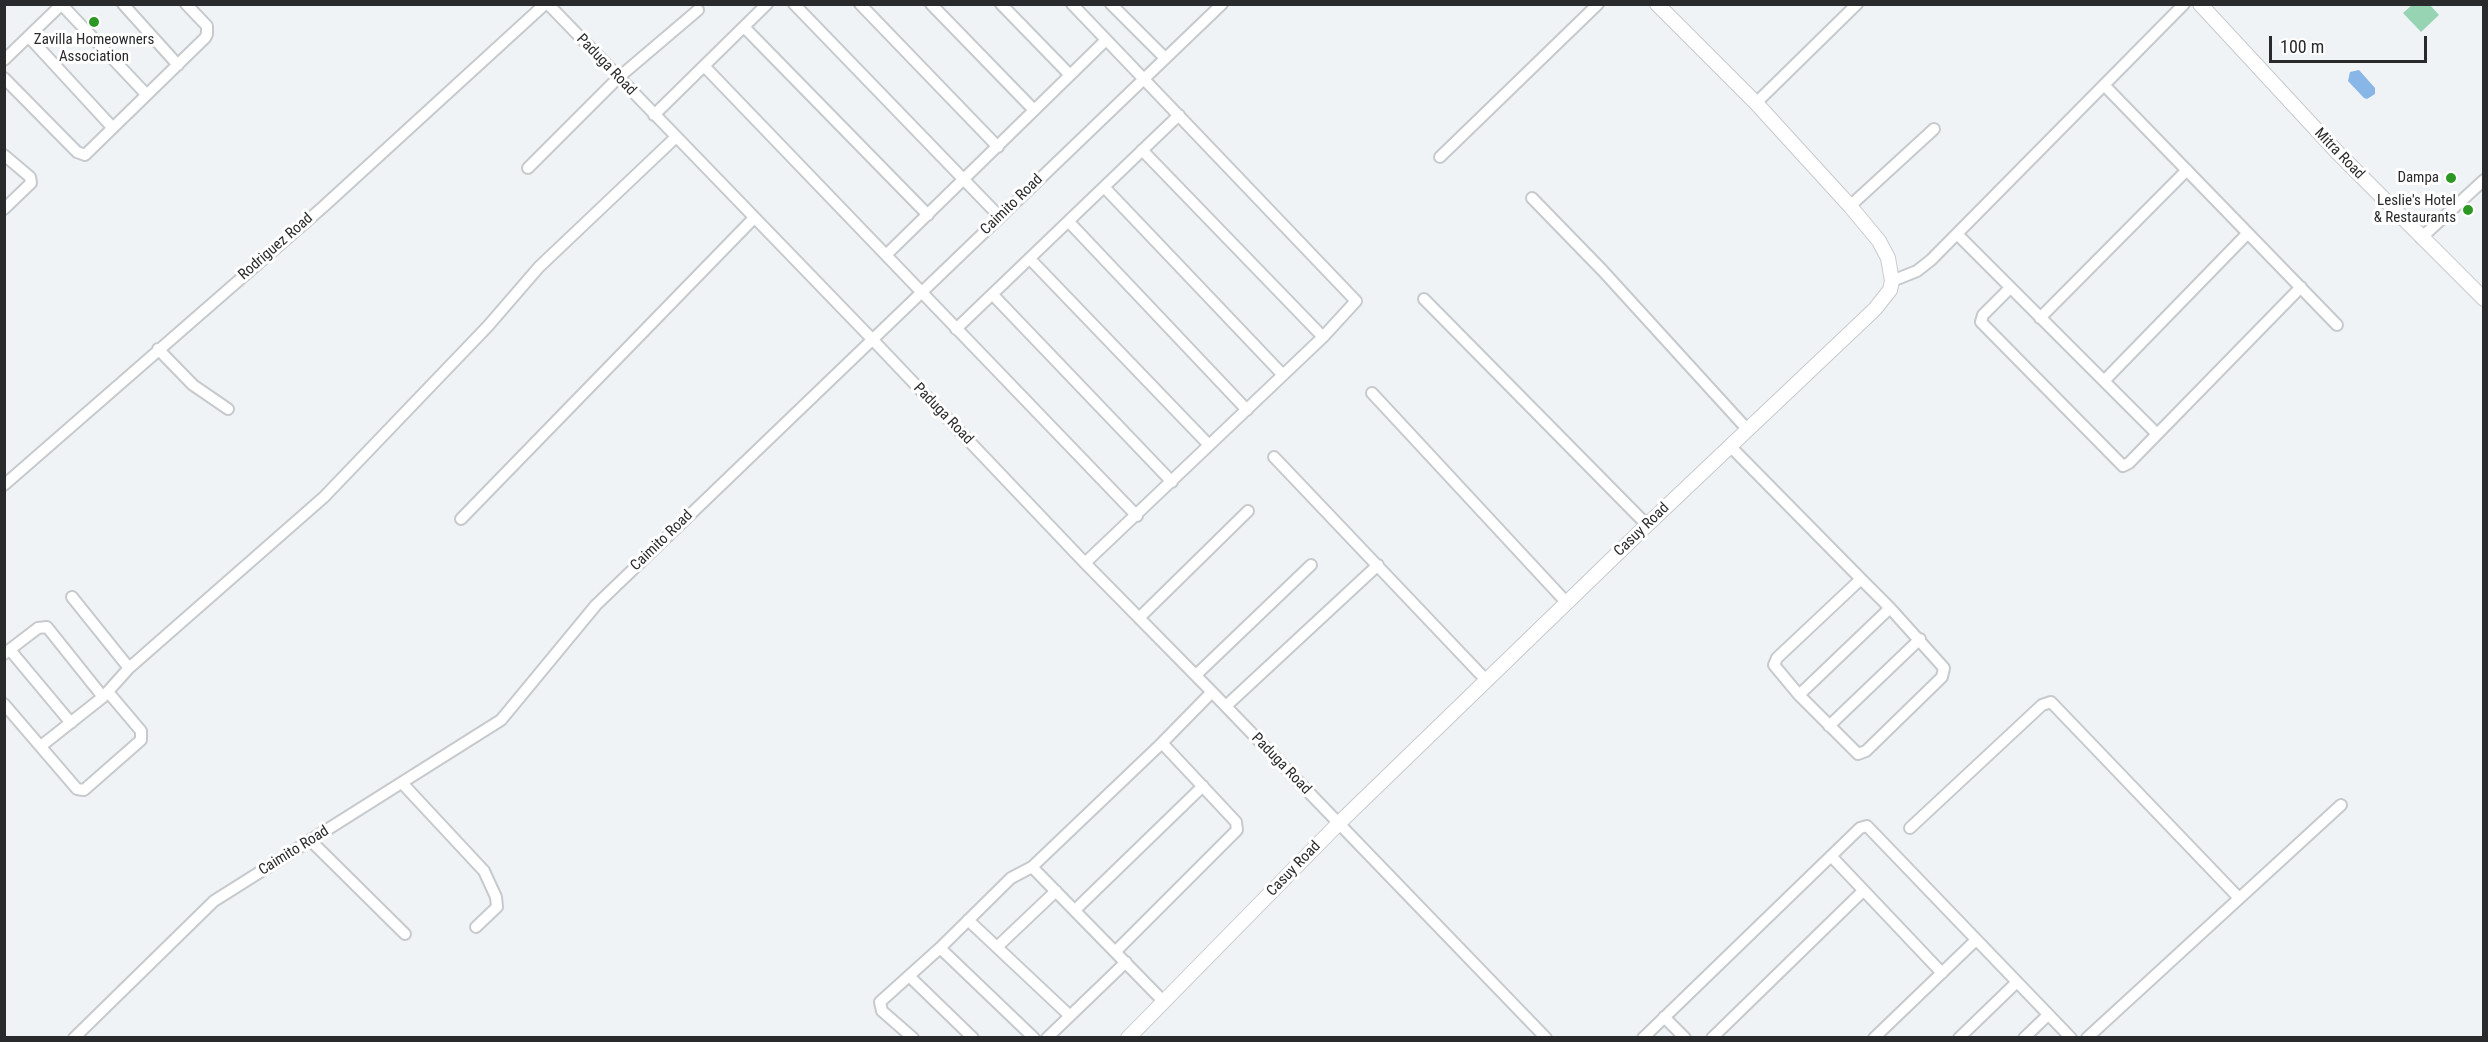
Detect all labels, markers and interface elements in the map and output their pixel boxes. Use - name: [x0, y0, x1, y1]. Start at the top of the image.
- marker: Zavilla Homeowners Association: [87, 15, 101, 29]
- scale bar: [2272, 24, 2430, 62]
- place label: Zavilla Homeowners Association: [34, 31, 154, 66]
- street label: Paduga Road: [572, 31, 640, 99]
- text: 100 m: [2280, 36, 2324, 57]
- street label: Mitra Road: [2310, 125, 2368, 183]
- place label: Dampa: [2397, 169, 2439, 187]
- street label: Caimito Road: [977, 171, 1047, 239]
- marker: Dampa: [2444, 171, 2458, 185]
- place label: Leslie's Hotel & Restaurants: [2374, 192, 2456, 227]
- marker: Leslie's Hotel & Restaurants: [2461, 203, 2475, 217]
- street label: Rodriguez Road: [235, 210, 317, 284]
- street label: Paduga Road: [909, 380, 977, 448]
- street label: Casuy Road: [1611, 499, 1673, 561]
- street label: Caimito Road: [627, 507, 697, 575]
- street label: Paduga Road: [1247, 730, 1315, 798]
- street label: Caimito Road: [256, 822, 332, 880]
- street label: Casuy Road: [1263, 838, 1325, 900]

